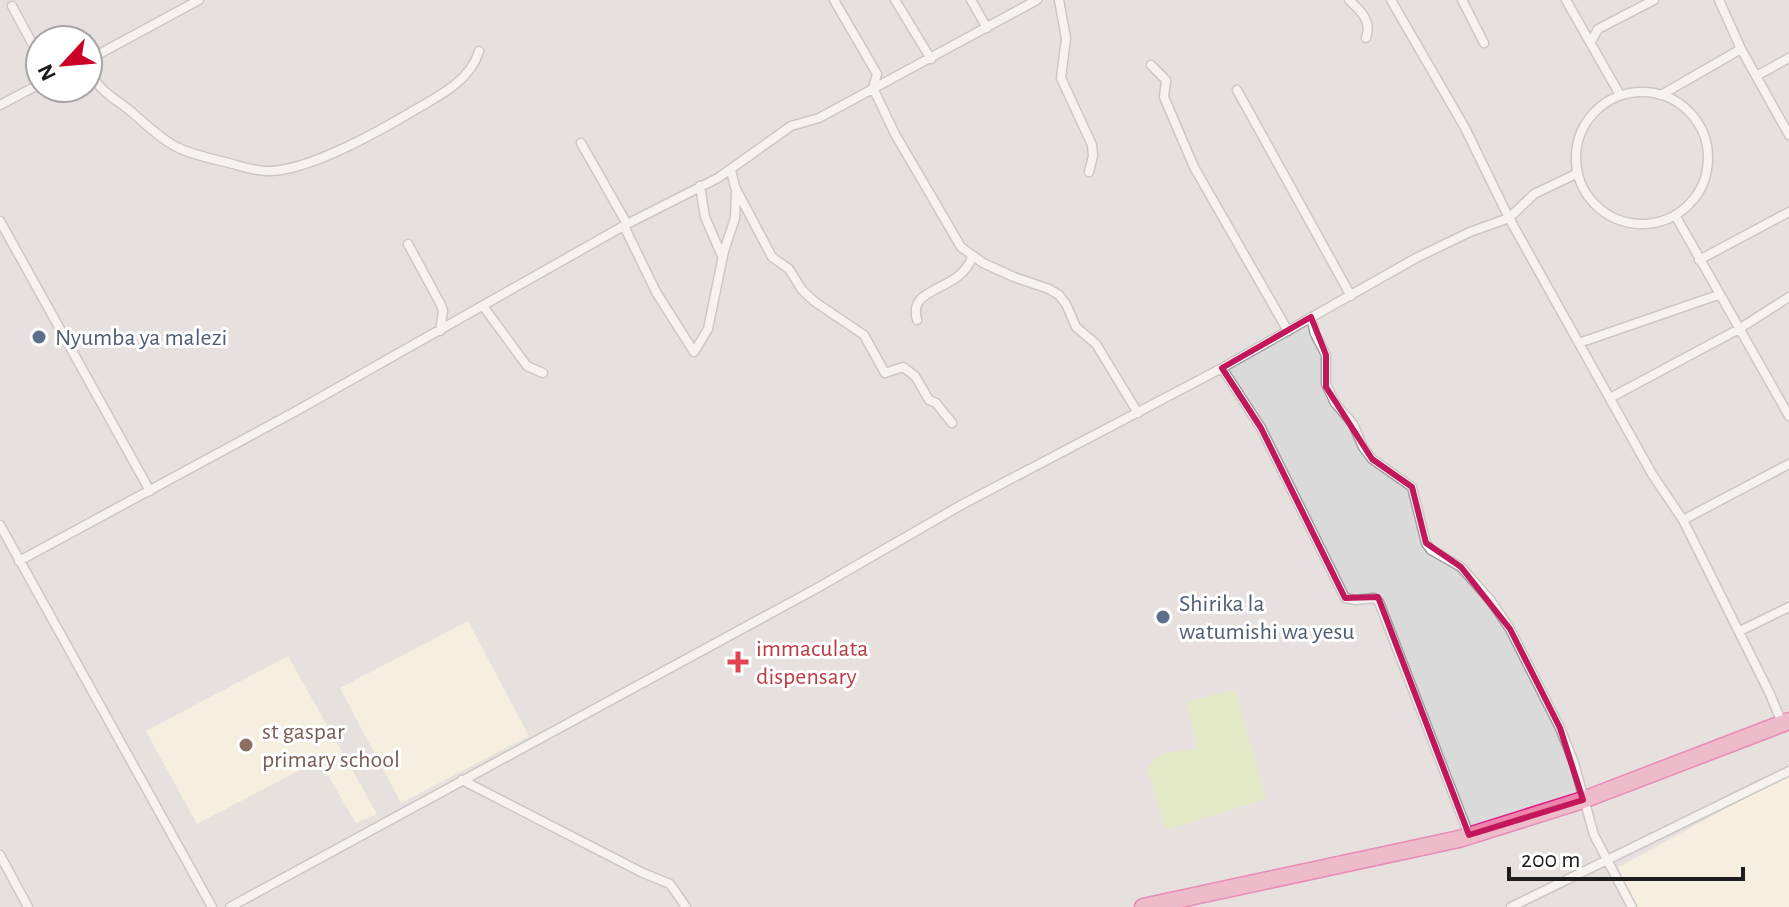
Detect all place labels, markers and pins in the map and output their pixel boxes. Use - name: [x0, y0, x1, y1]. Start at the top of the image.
- place label: Nyumba ya malezi: [55, 326, 227, 350]
- marker: Nyumba ya malezi: [30, 328, 48, 346]
- place label: Shirika la watumishi wa yesu: [1179, 592, 1355, 644]
- marker: Shirika la watumishi wa yesu: [1154, 608, 1172, 626]
- place label: immaculata dispensary: [756, 637, 868, 689]
- marker: immaculata dispensary: [727, 651, 749, 673]
- place label: st gaspar primary school: [262, 720, 400, 772]
- marker: st gaspar primary school: [237, 736, 255, 754]

